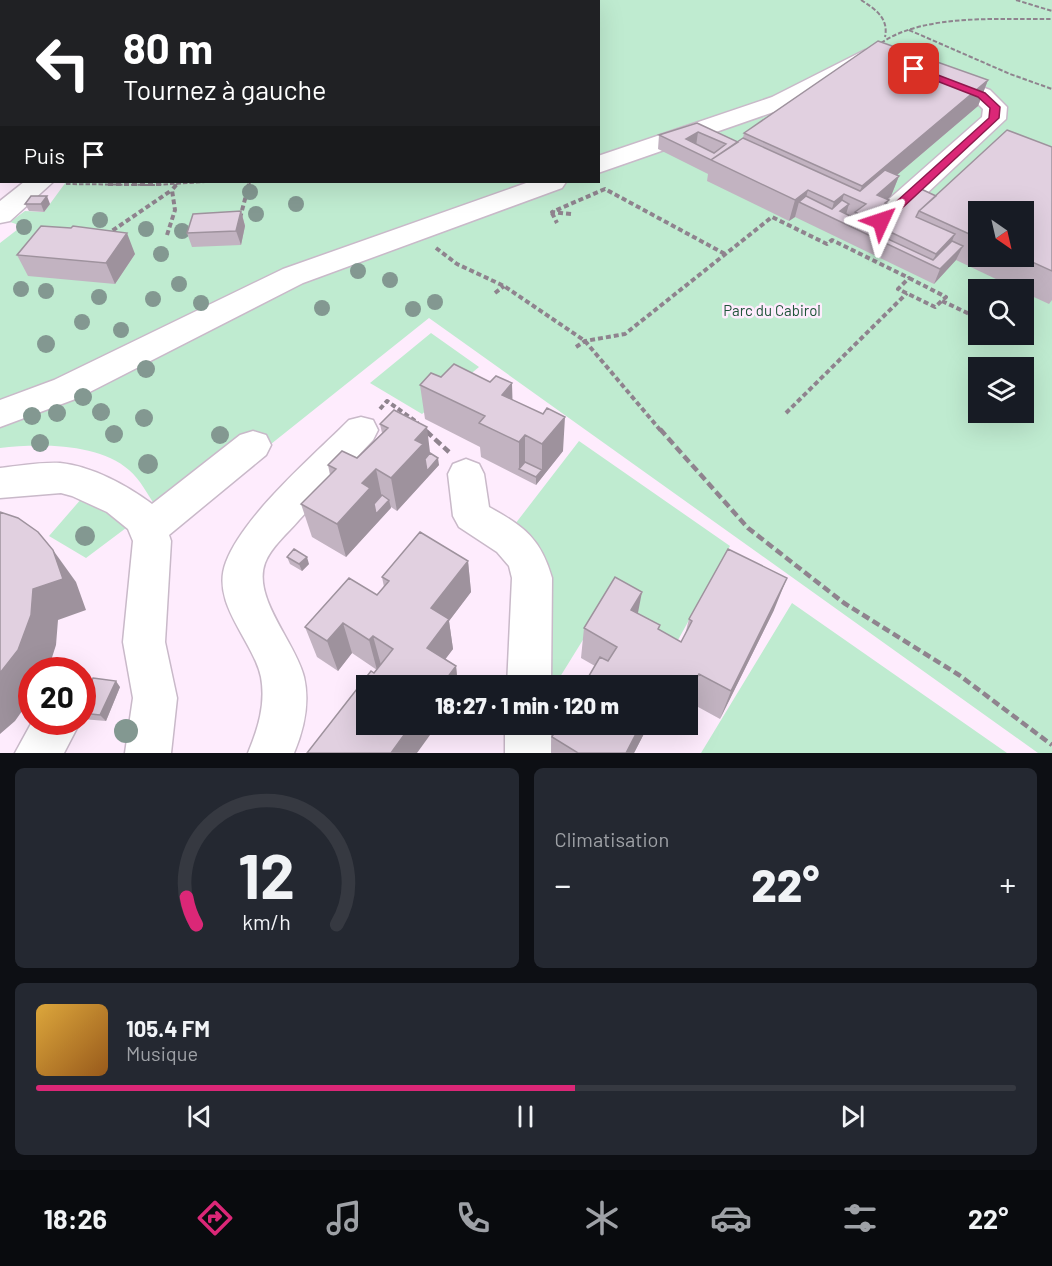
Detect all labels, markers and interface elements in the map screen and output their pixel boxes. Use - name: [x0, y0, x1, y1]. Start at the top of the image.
- text: 80 m: [123, 22, 213, 72]
- icon: left: [24, 24, 102, 102]
- pin: [888, 43, 939, 94]
- icon: arrive: [897, 52, 930, 85]
- text: Tournez à gauche: [123, 73, 326, 105]
- icon: arrive: [77, 138, 110, 171]
- text: Puis: [24, 142, 65, 168]
- position arrow: [849, 189, 913, 253]
- north arrow: [968, 201, 1034, 267]
- map controls: [968, 201, 1034, 423]
- button: search: [968, 279, 1034, 345]
- park label: Parc du Cabirol: [723, 301, 821, 319]
- button: layers: [968, 357, 1034, 423]
- speed limit sign: 20: [18, 657, 96, 735]
- text: 18:27 · 1 min · 120 m: [435, 692, 619, 718]
- text: Climatisation: [555, 827, 669, 851]
- text: 12: [238, 837, 295, 911]
- text: 22°: [751, 857, 819, 911]
- text: −: [555, 864, 571, 904]
- text: +: [999, 864, 1016, 904]
- text: km/h: [242, 909, 291, 934]
- text: 105.4 FM: [126, 1015, 210, 1041]
- text: Musique: [126, 1041, 198, 1065]
- icon: previous: [183, 1100, 216, 1133]
- icon: pause: [509, 1100, 542, 1133]
- icon: next: [836, 1100, 869, 1133]
- icon: directions: [194, 1197, 236, 1239]
- icon: music: [323, 1197, 365, 1239]
- icon: phone: [452, 1197, 494, 1239]
- icon: climate: [581, 1197, 623, 1239]
- icon: car: [710, 1197, 752, 1239]
- icon: filters: [839, 1197, 881, 1239]
- text: 18:26: [43, 1202, 107, 1234]
- text: 22°: [968, 1202, 1008, 1234]

